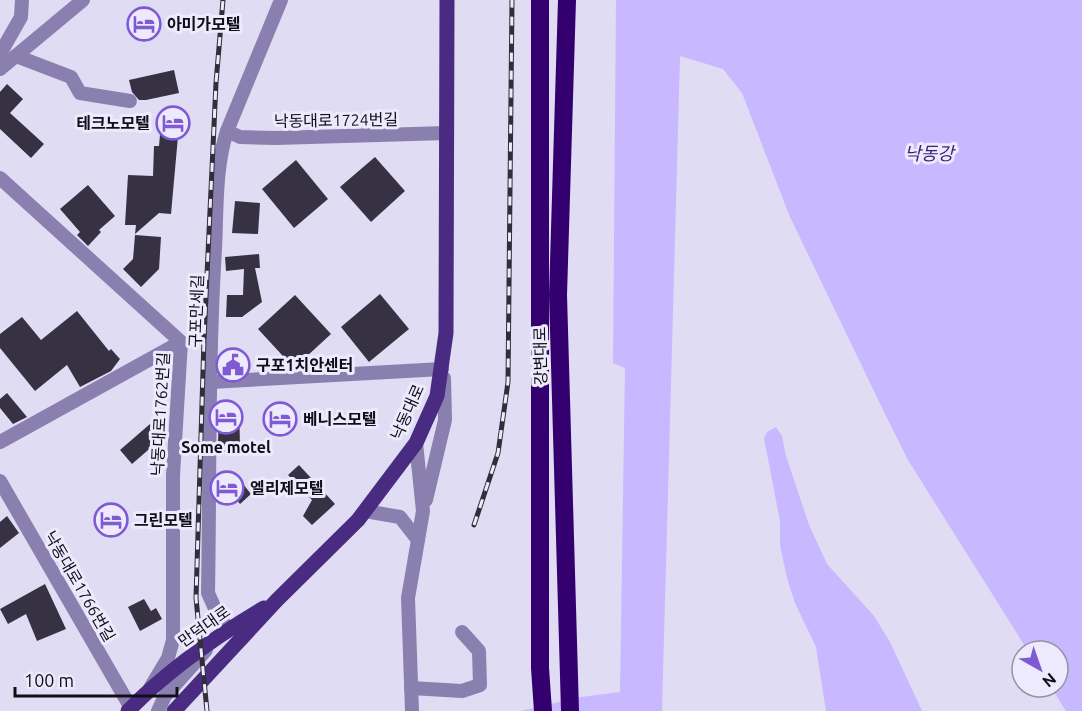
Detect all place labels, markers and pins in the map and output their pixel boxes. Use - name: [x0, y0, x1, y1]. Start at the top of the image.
- hotel icon: 아미가모텔: [126, 6, 162, 42]
- place label: 아미가모텔: [167, 15, 241, 33]
- hotel icon: 테크노모텔: [155, 105, 191, 141]
- place label: 테크노모텔: [76, 114, 150, 132]
- public building icon: 구포1치안센터: [215, 347, 251, 383]
- place label: 구포1치안센터: [256, 356, 353, 374]
- hotel icon: Some motel: [208, 399, 244, 435]
- hotel icon: 베니스모텔: [262, 401, 298, 437]
- place label: 베니스모텔: [303, 410, 377, 428]
- place label: Some motel: [181, 438, 271, 456]
- hotel icon: 엘리제모텔: [209, 470, 245, 506]
- place label: 엘리제모텔: [250, 479, 324, 497]
- hotel icon: 그린모텔: [93, 502, 129, 538]
- place label: 그린모텔: [134, 511, 193, 529]

